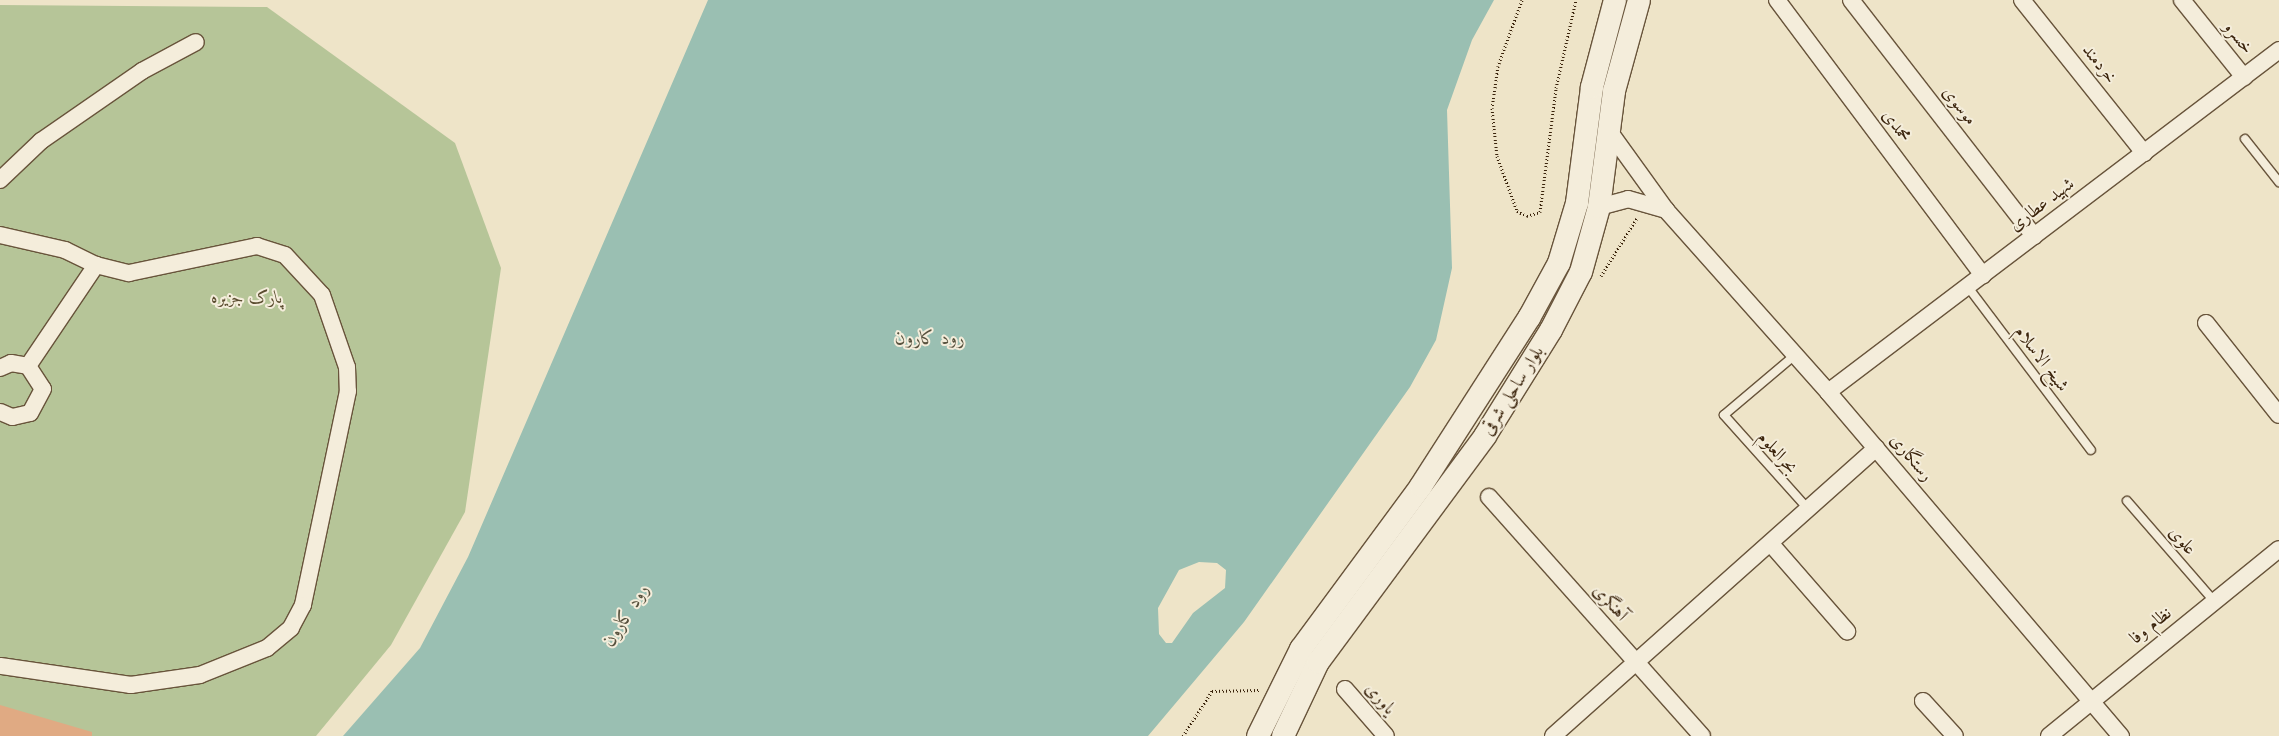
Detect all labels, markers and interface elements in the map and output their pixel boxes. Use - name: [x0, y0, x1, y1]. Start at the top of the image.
- street label: خسرو: [2218, 17, 2258, 59]
- street label: خردمند: [2077, 40, 2121, 88]
- street label: موسوی: [1937, 82, 1981, 130]
- street label: محمدی: [1877, 105, 1915, 147]
- street label: شهید عطاری: [2005, 174, 2079, 236]
- park label: پارک جزیره: [211, 287, 283, 309]
- street label: شیخ الاسلام: [2009, 322, 2073, 396]
- water label: رود کارون: [895, 329, 965, 351]
- street label: بلوار ساحلی شرقی: [1477, 342, 1549, 440]
- street label: بحرالعلوم: [1752, 427, 1802, 479]
- street label: رستگاری: [1885, 430, 1937, 486]
- street label: علوی: [2164, 522, 2200, 560]
- water label: رود کارون: [599, 580, 655, 652]
- street label: آهنگری: [1588, 580, 1632, 626]
- street label: نظام وفا: [2126, 603, 2176, 649]
- street label: یاوری: [1360, 678, 1400, 720]

